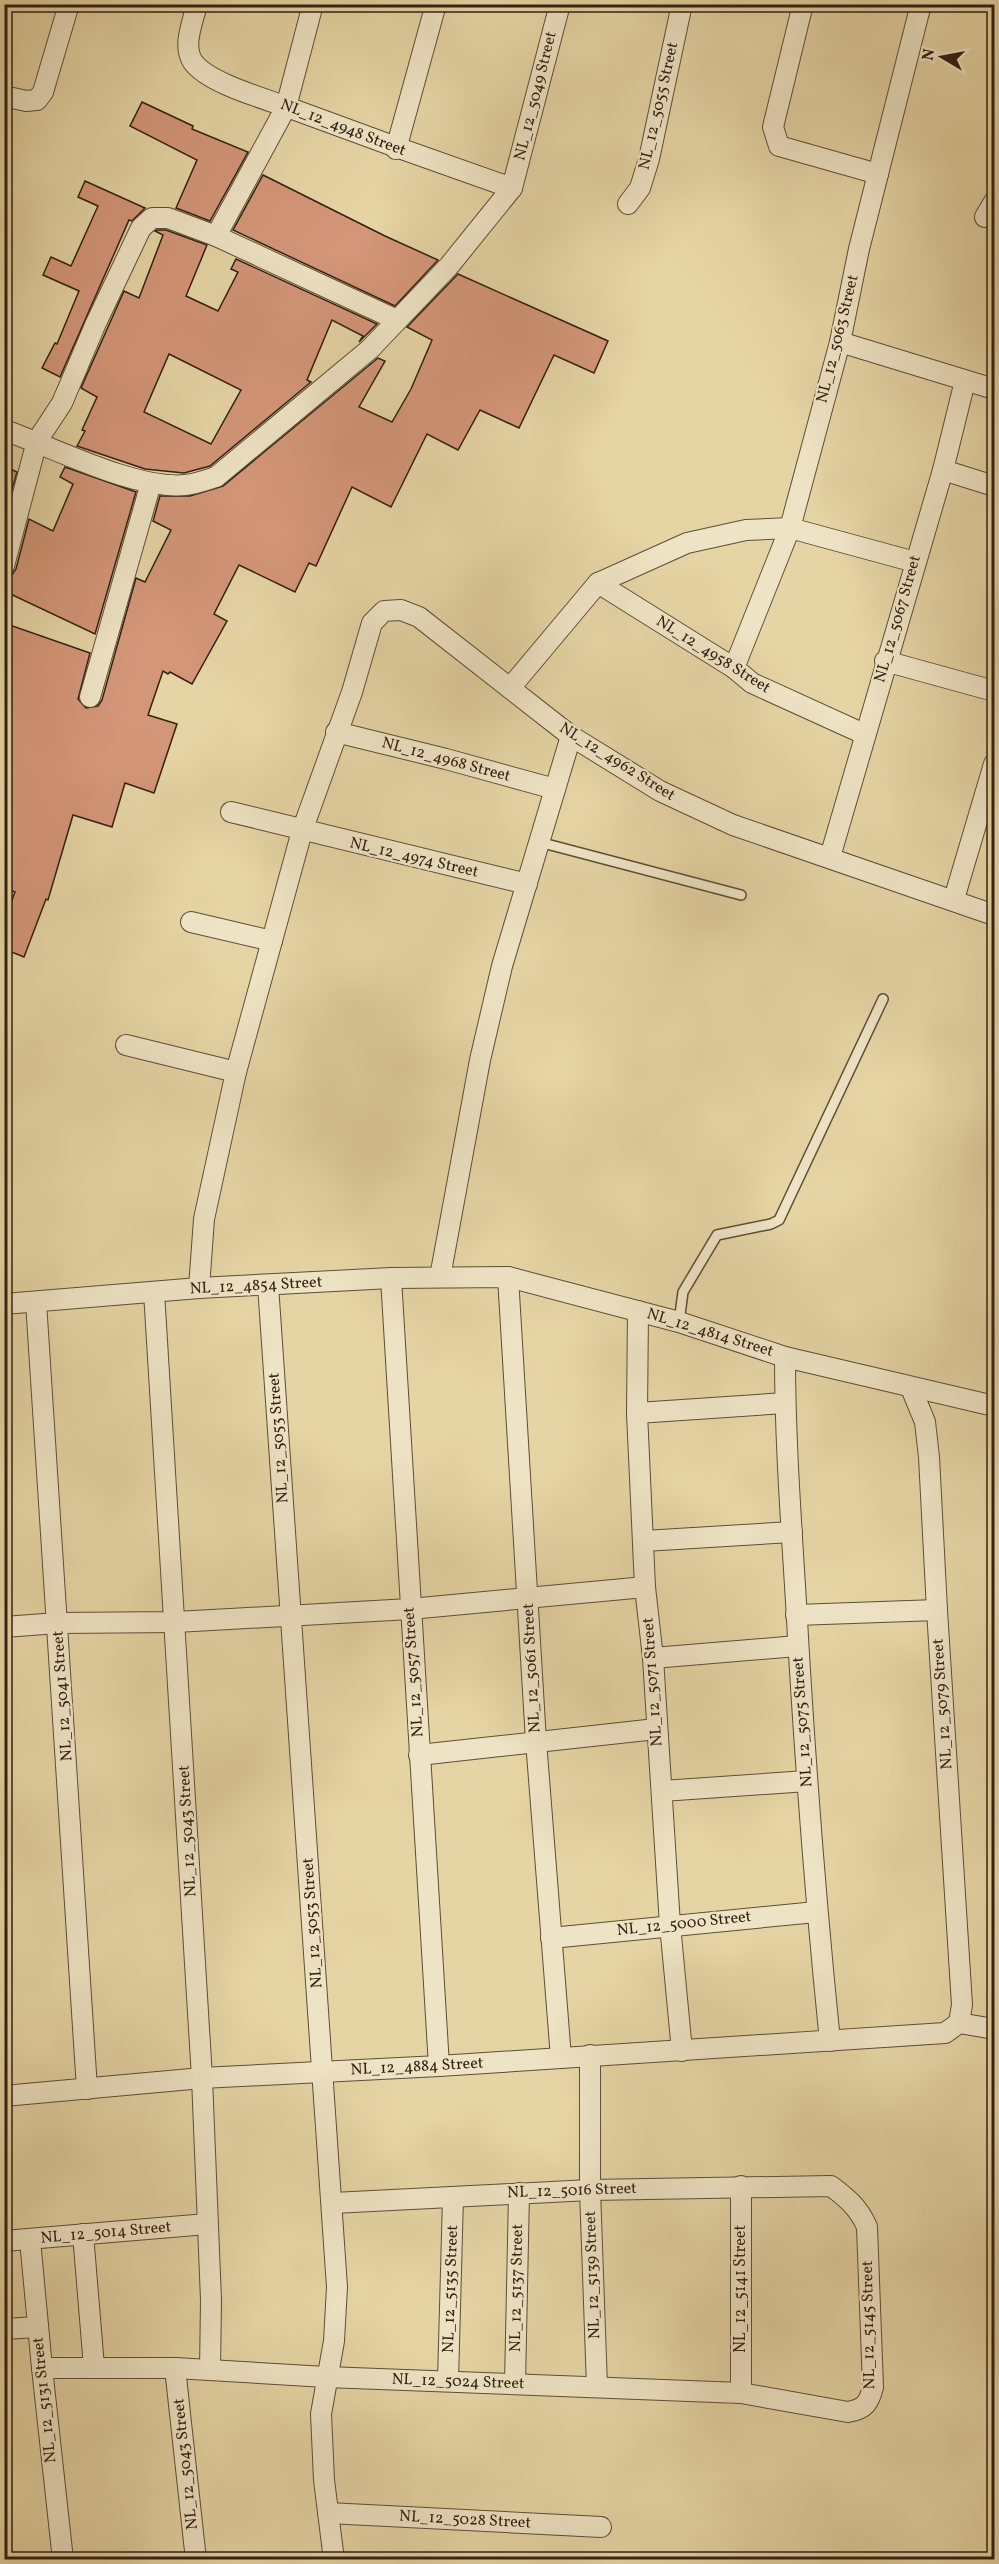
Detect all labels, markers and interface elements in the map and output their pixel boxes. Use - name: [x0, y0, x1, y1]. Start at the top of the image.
- north arrow: [912, 27, 972, 87]
- street label: NL_12_5049 Street: [509, 29, 563, 163]
- street label: NL_12_5055 Street: [634, 40, 684, 172]
- text: N: [917, 47, 941, 62]
- street label: NL_12_4948 Street: [277, 94, 409, 162]
- street label: NL_12_5063 Street: [811, 272, 865, 406]
- street label: NL_12_5067 Street: [869, 552, 927, 685]
- street label: NL_12_4958 Street: [651, 611, 775, 699]
- street label: NL_12_4962 Street: [555, 717, 680, 807]
- street label: NL_12_4968 Street: [379, 732, 513, 788]
- street label: NL_12_4974 Street: [347, 832, 481, 884]
- street label: NL_12_4854 Street: [189, 1272, 323, 1300]
- street label: NL_12_4814 Street: [644, 1303, 776, 1363]
- street label: NL_12_5053 Street: [263, 1371, 295, 1504]
- street label: NL_12_5061 Street: [518, 1602, 546, 1733]
- street label: NL_12_5057 Street: [398, 1606, 430, 1738]
- street label: NL_12_5071 Street: [637, 1616, 668, 1747]
- street label: NL_12_5041 Street: [47, 1630, 79, 1762]
- street label: NL_12_5079 Street: [927, 1637, 959, 1770]
- street label: NL_12_5075 Street: [787, 1656, 819, 1788]
- street label: NL_12_5043 Street: [174, 1764, 202, 1898]
- street label: NL_12_5053 Street: [297, 1856, 329, 1989]
- street label: NL_12_5000 Street: [616, 1906, 753, 1942]
- street label: NL_12_4884 Street: [350, 2053, 484, 2081]
- street label: NL_12_5016 Street: [507, 2178, 638, 2204]
- street label: NL_12_5139 Street: [580, 2210, 606, 2340]
- street label: NL_12_5014 Street: [40, 2216, 173, 2250]
- street label: NL_12_5137 Street: [505, 2223, 529, 2352]
- street label: NL_12_5135 Street: [438, 2224, 464, 2353]
- street label: NL_12_5141 Street: [730, 2225, 752, 2353]
- street label: NL_12_5145 Street: [857, 2260, 881, 2390]
- street label: NL_12_5131 Street: [27, 2335, 63, 2464]
- street label: NL_12_5024 Street: [391, 2369, 525, 2395]
- street label: NL_12_5043 Street: [168, 2397, 204, 2531]
- street label: NL_12_5028 Street: [398, 2506, 532, 2534]

